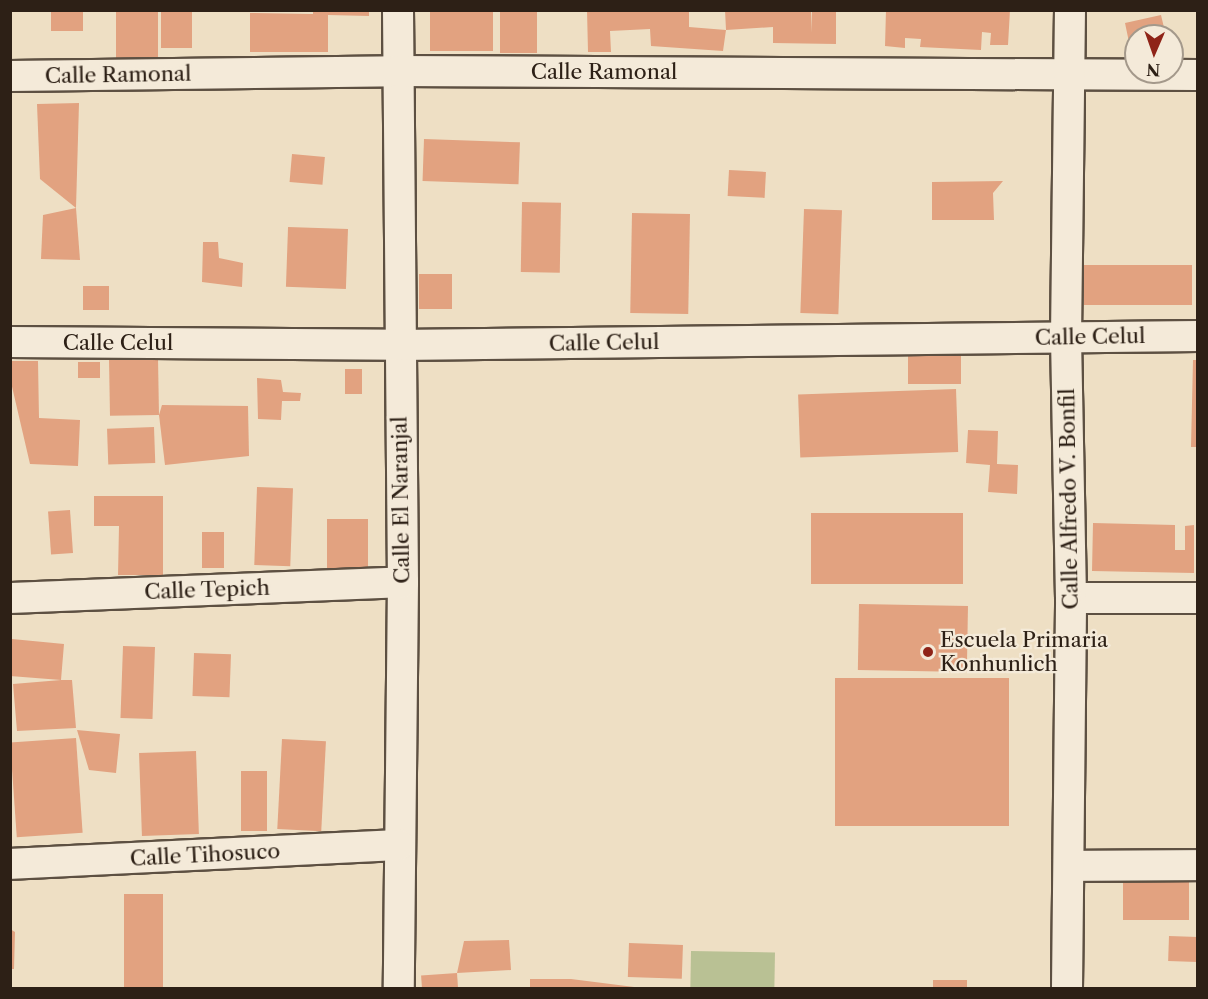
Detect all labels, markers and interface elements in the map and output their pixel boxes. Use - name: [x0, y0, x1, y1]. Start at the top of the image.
- north arrow: [1124, 24, 1184, 84]
- street label: Calle Ramonal: [531, 59, 677, 85]
- text: N: [1146, 60, 1161, 80]
- street label: Calle Ramonal: [45, 61, 191, 89]
- street label: Calle Celul: [1035, 323, 1145, 351]
- street label: Calle Celul: [549, 329, 659, 357]
- street label: Calle Celul: [63, 330, 173, 356]
- street label: Calle Alfredo V. Bonfil: [1054, 387, 1084, 611]
- street label: Calle El Naranjal: [387, 416, 415, 584]
- street label: Calle Tepich: [144, 575, 270, 605]
- place label: Escuela Primaria Konhunlich: [940, 627, 1108, 677]
- marker: Escuela Primaria Konhunlich: [921, 645, 935, 659]
- street label: Calle Tihosuco: [129, 838, 281, 872]

